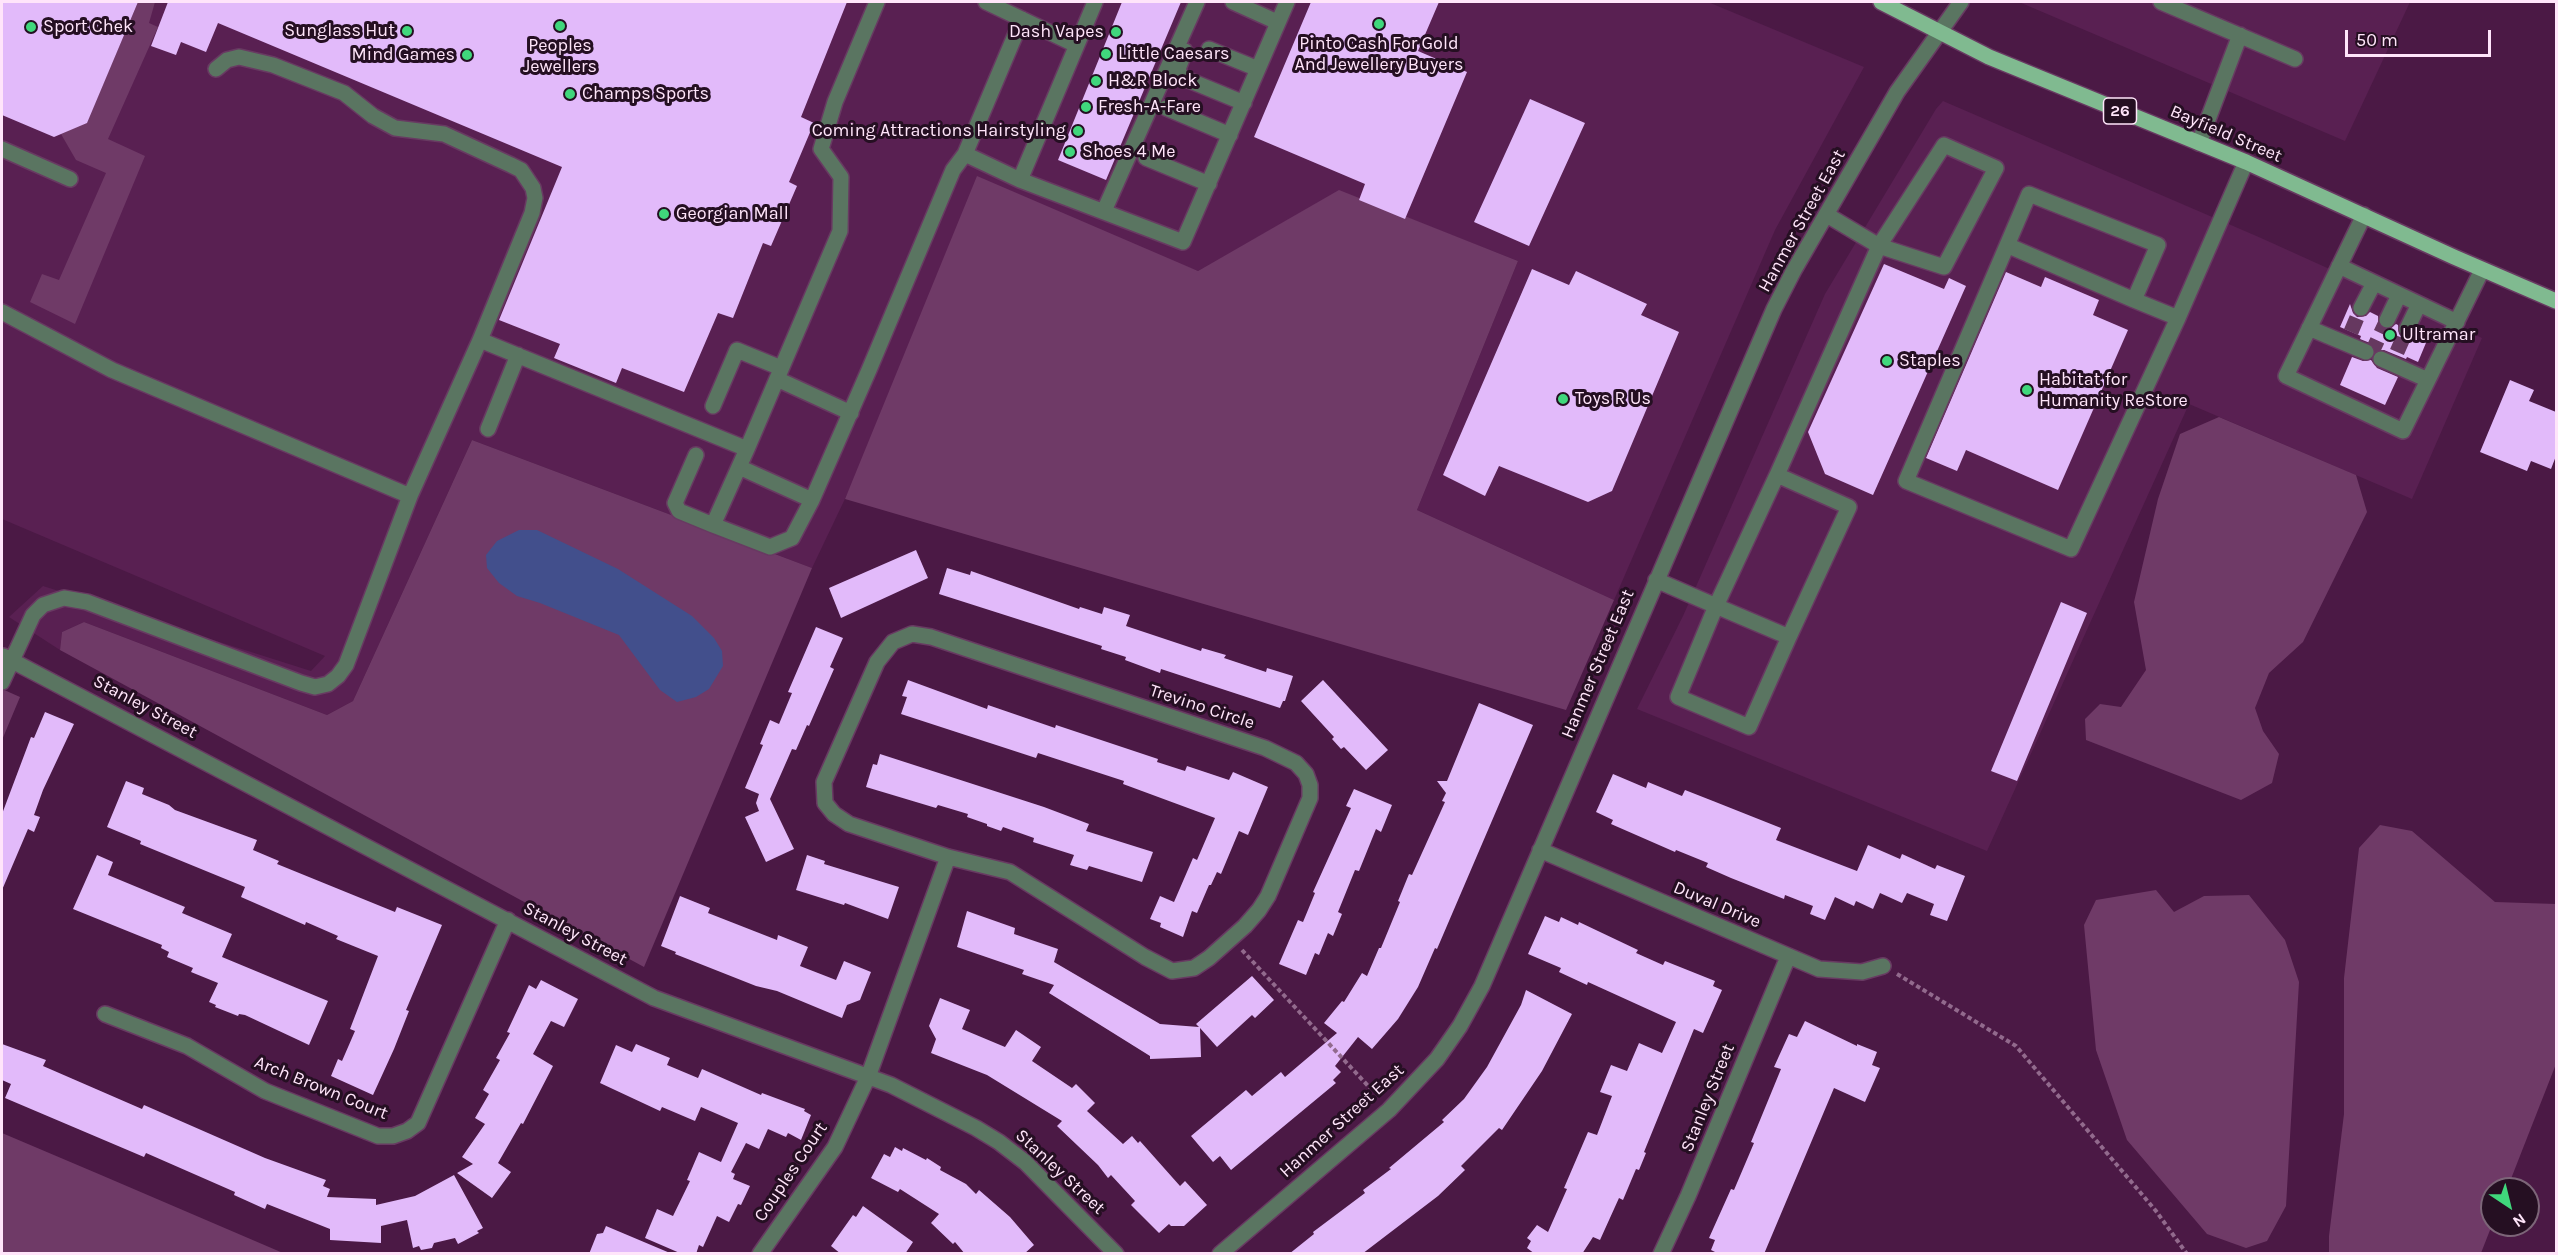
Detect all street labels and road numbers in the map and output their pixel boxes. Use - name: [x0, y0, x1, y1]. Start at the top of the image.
- road number: 26: [2104, 98, 2136, 124]
- street label: Bayfield Street: [2167, 101, 2285, 167]
- street label: Hanmer Street East: [1754, 146, 1850, 296]
- street label: Hanmer Street East: [1557, 586, 1639, 742]
- street label: Stanley Street: [89, 671, 201, 743]
- street label: Trevino Circle: [1147, 680, 1257, 734]
- street label: Duval Drive: [1670, 877, 1764, 933]
- street label: Stanley Street: [519, 898, 631, 970]
- street label: Stanley Street: [1676, 1041, 1740, 1155]
- street label: Arch Brown Court: [251, 1051, 391, 1125]
- street label: Hanmer Street East: [1275, 1060, 1409, 1182]
- street label: Couples Court: [750, 1118, 832, 1226]
- street label: Stanley Street: [1011, 1125, 1109, 1219]

